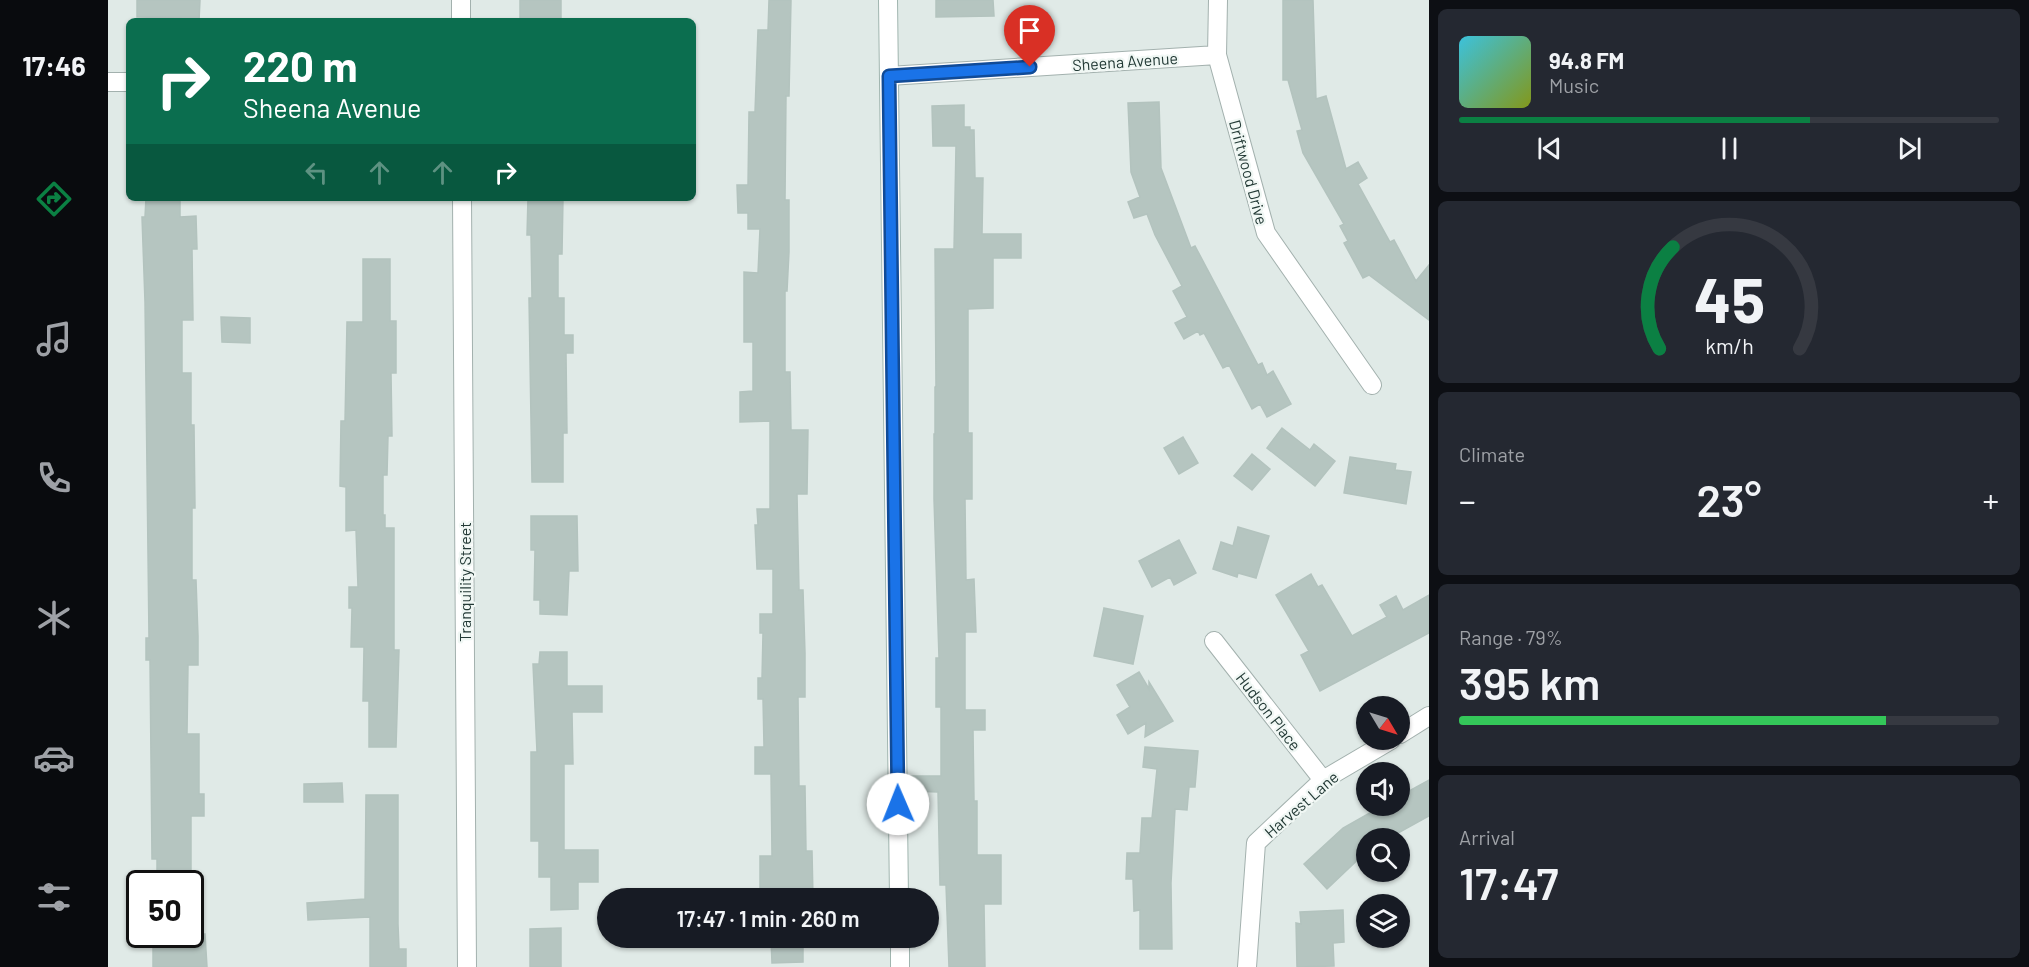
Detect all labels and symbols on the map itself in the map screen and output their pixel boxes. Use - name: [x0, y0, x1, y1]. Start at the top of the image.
- pin: [1004, 5, 1055, 67]
- street label: Sheena Avenue: [1072, 48, 1178, 74]
- street label: Driftwood Drive: [1226, 118, 1272, 226]
- street label: Tranquility Street: [455, 522, 474, 642]
- street label: Hudson Place: [1233, 668, 1305, 754]
- north arrow: [1356, 696, 1410, 750]
- street label: Harvest Lane: [1260, 767, 1342, 841]
- position arrow: [866, 772, 930, 836]
- speed limit sign: 50: [126, 870, 204, 948]

